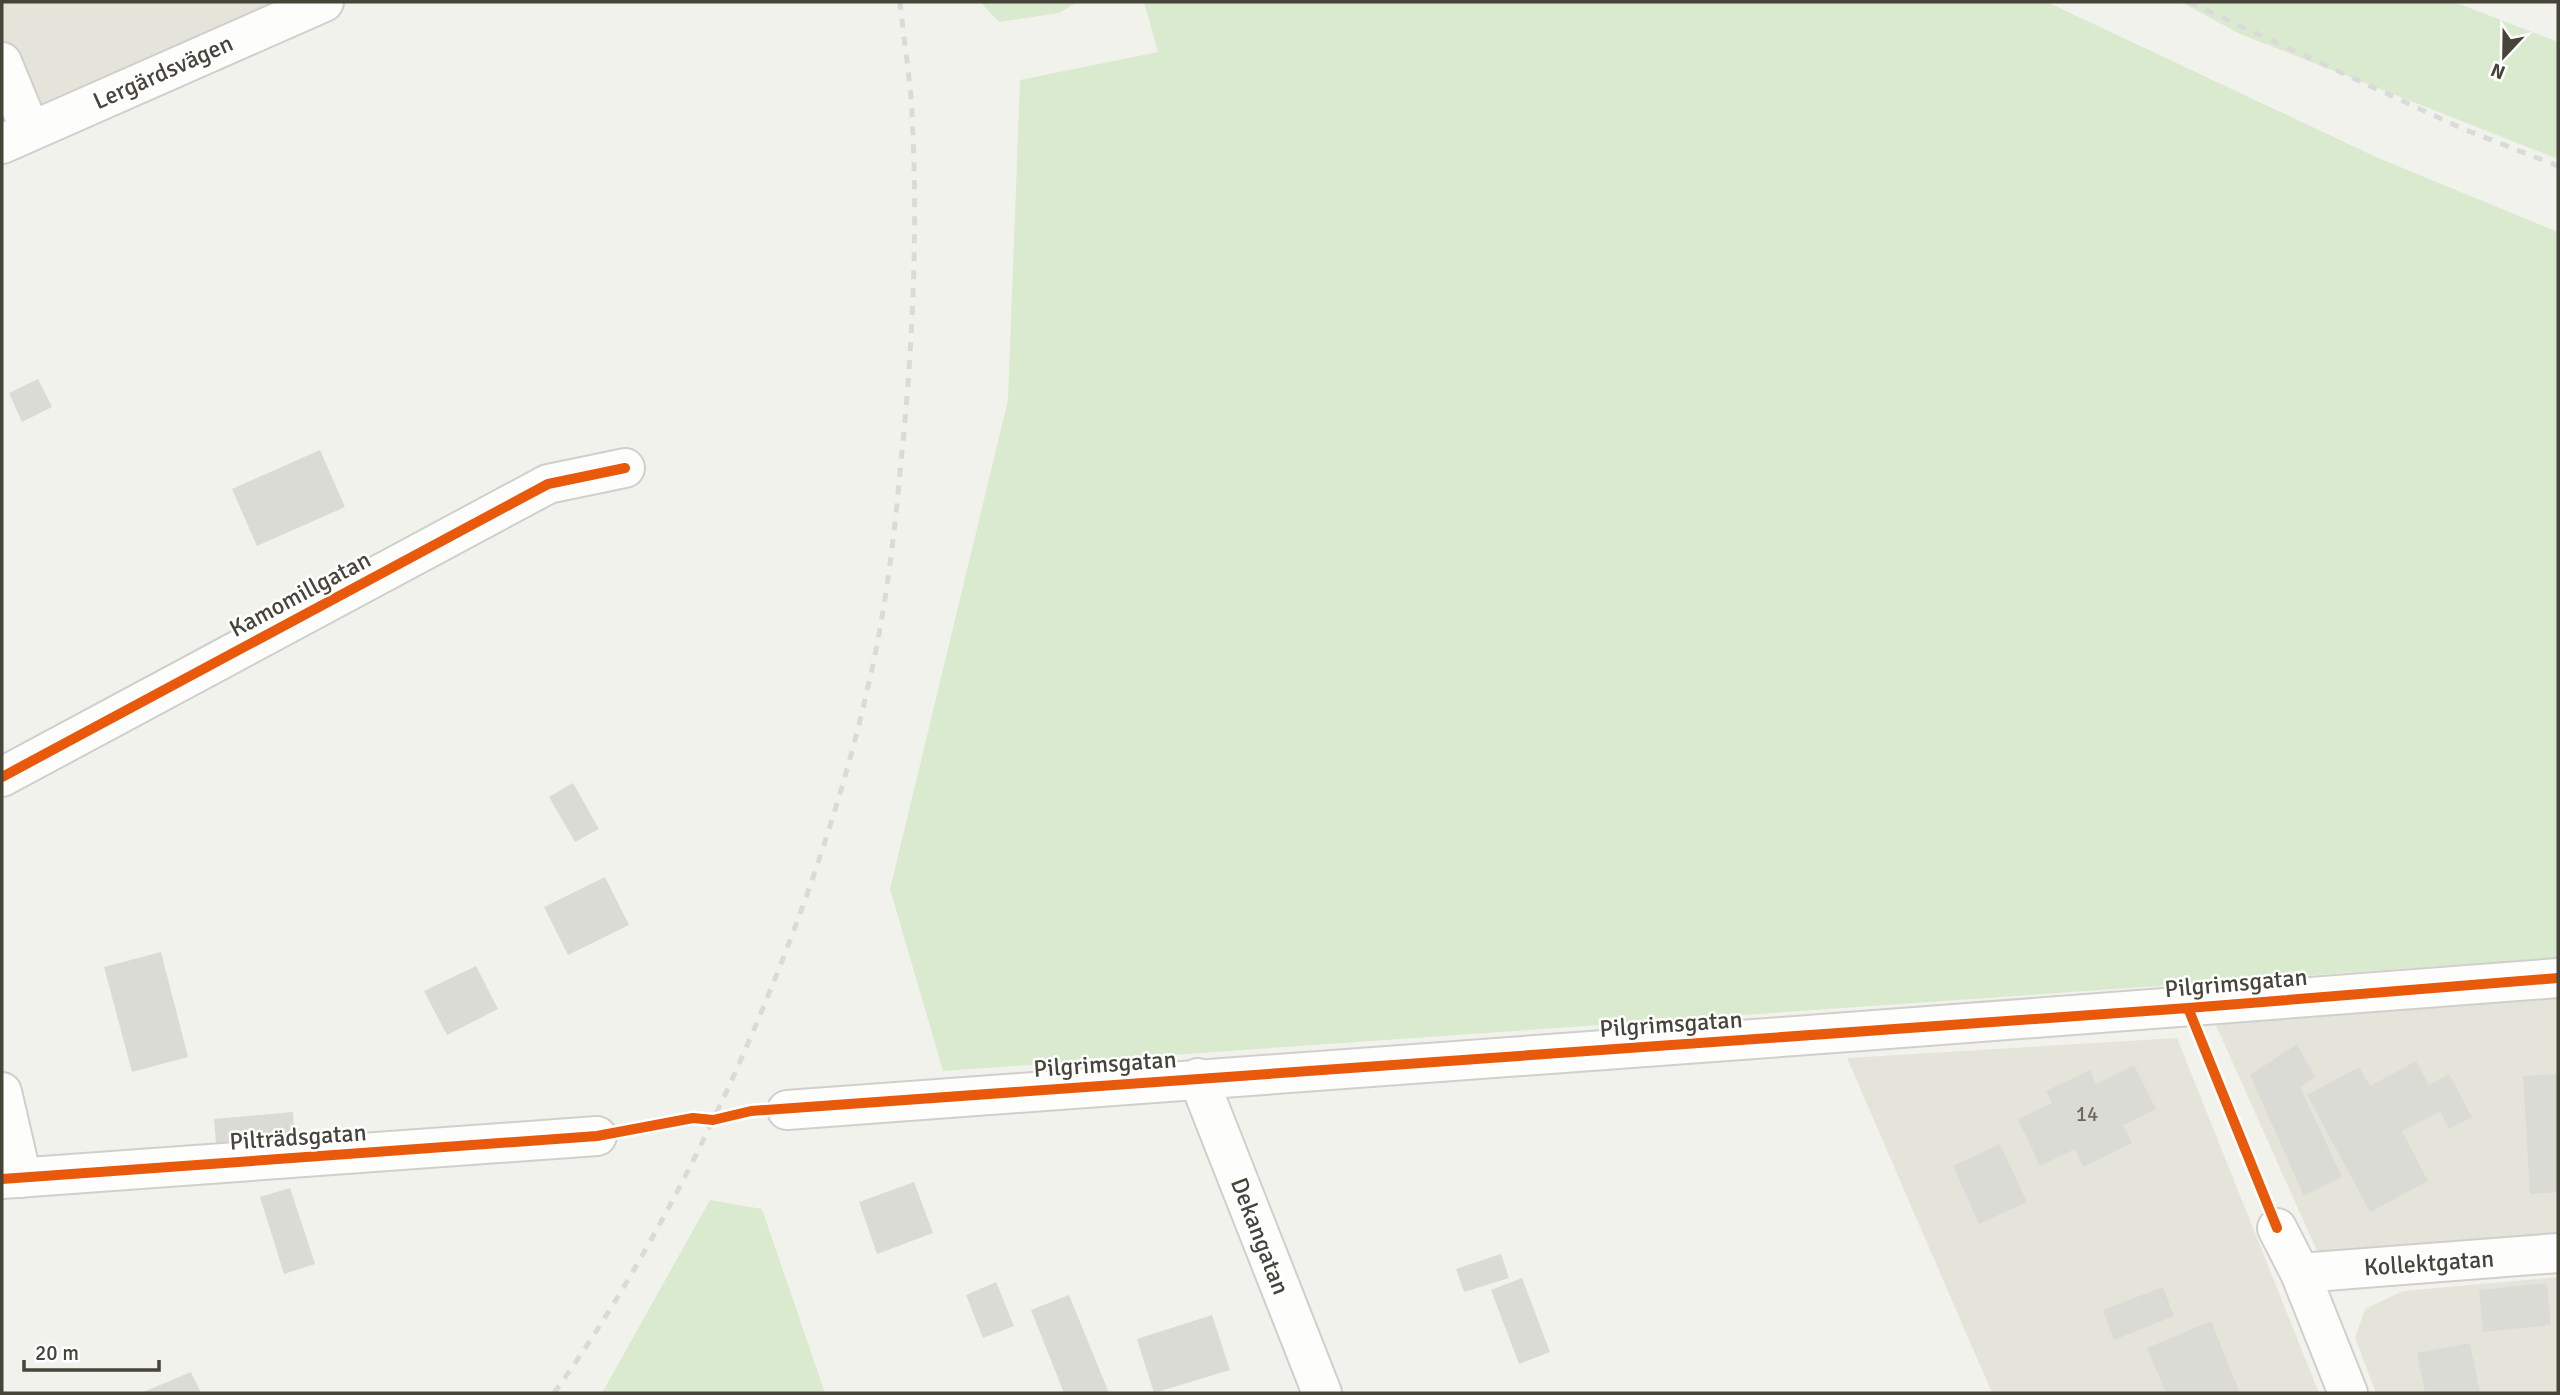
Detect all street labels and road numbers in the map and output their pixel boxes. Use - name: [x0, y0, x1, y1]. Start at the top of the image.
- street label: Lergärdsvägen: [88, 28, 238, 116]
- street label: Kamomillgatan: [224, 544, 376, 644]
- street label: Pilgrimsgatan: [2163, 962, 2309, 1004]
- street label: Pilgrimsgatan: [1598, 1004, 1744, 1044]
- street label: Pilgrimsgatan: [1032, 1044, 1178, 1084]
- street label: Pilträdsgatan: [228, 1117, 368, 1157]
- street label: Dekangatan: [1224, 1173, 1296, 1299]
- street label: Kollektgatan: [2363, 1243, 2495, 1283]

